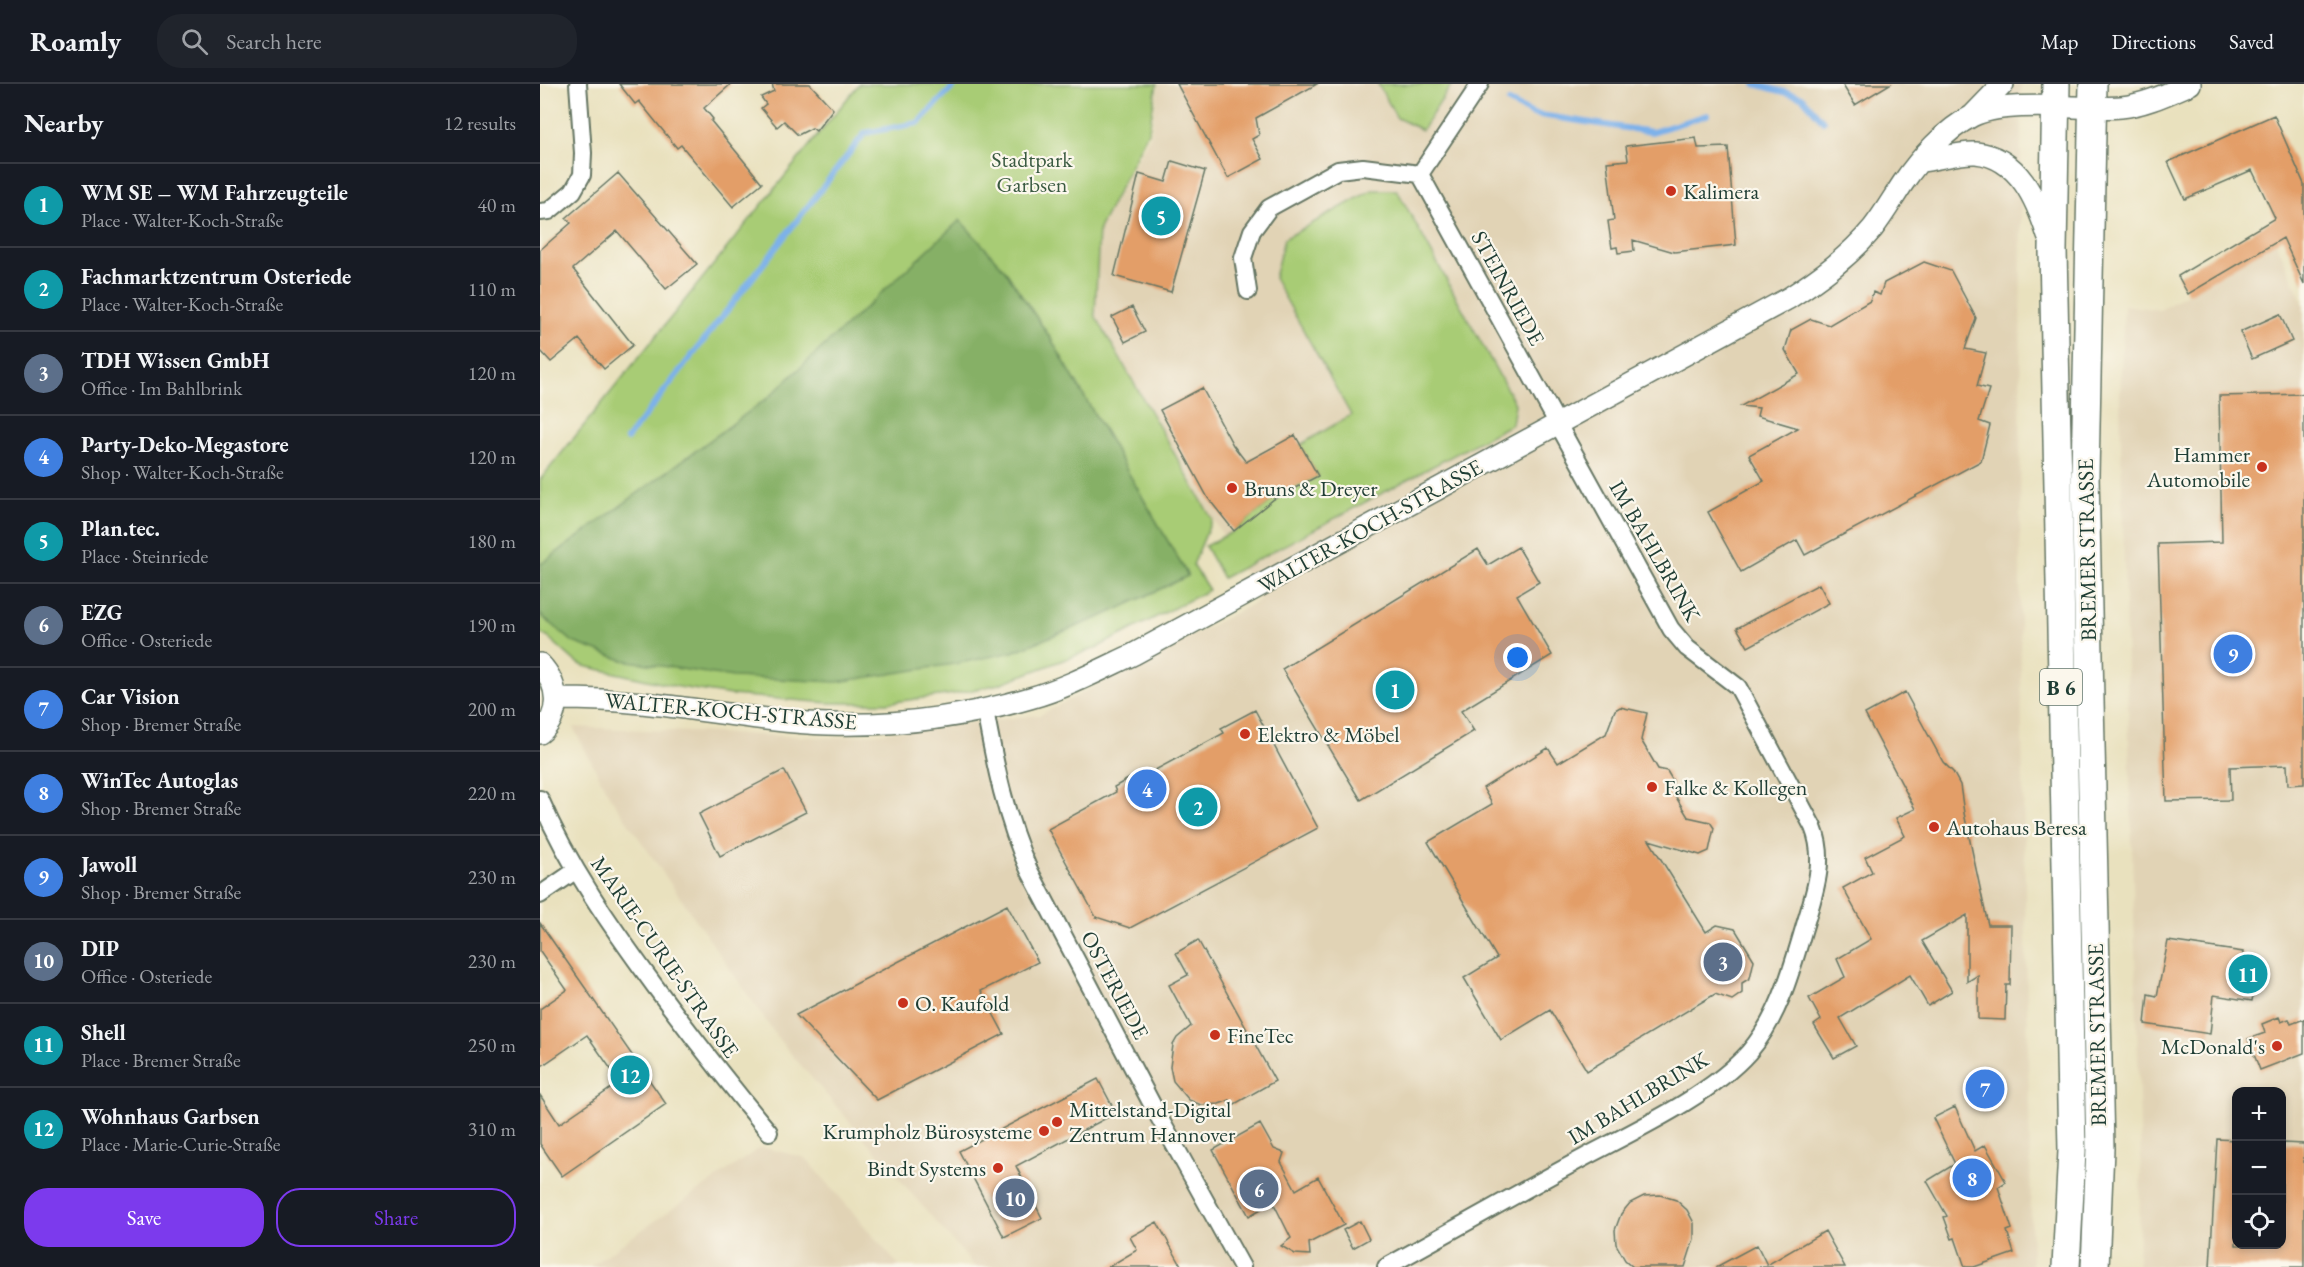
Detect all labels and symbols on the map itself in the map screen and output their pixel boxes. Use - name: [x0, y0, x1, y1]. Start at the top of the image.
- park label: Stadtpark Garbsen: [991, 145, 1073, 199]
- place label: Kalimera: [1683, 177, 1759, 206]
- marker: Kalimera: [1664, 184, 1678, 198]
- pin: 5: [1142, 194, 1180, 238]
- street label: STEINRIEDE: [1465, 225, 1551, 351]
- place label: Hammer Automobile: [2146, 440, 2251, 494]
- street label: WALTER-KOCH-STRASSE: [1253, 452, 1487, 600]
- street label: BREMER STRASSE: [2071, 458, 2103, 642]
- marker: Hammer Automobile: [2255, 460, 2269, 474]
- place label: Bruns & Dreyer: [1244, 474, 1378, 503]
- street label: IM BAHLBRINK: [1603, 475, 1708, 628]
- marker: Bruns & Dreyer: [1225, 481, 1239, 495]
- pin: 9: [2214, 632, 2252, 676]
- your location: [1503, 643, 1532, 672]
- pin: 1: [1376, 668, 1414, 712]
- road number: B 6: [2040, 669, 2082, 705]
- street label: WALTER-KOCH-STRASSE: [604, 686, 858, 736]
- place label: Elektro & Möbel: [1257, 720, 1400, 749]
- marker: Elektro & Möbel: [1238, 727, 1252, 741]
- pin: 4: [1128, 766, 1166, 812]
- place label: Falke & Kollegen: [1664, 773, 1808, 802]
- marker: Falke & Kollegen: [1645, 780, 1659, 794]
- pin: 2: [1178, 784, 1218, 830]
- place label: Autohaus Beresa: [1945, 813, 2087, 842]
- marker: Autohaus Beresa: [1927, 820, 1941, 834]
- street label: MARIE-CURIE-STRASSE: [584, 850, 746, 1064]
- street label: OSTERIEDE: [1074, 926, 1156, 1044]
- pin: 3: [1704, 940, 1742, 984]
- street label: BREMER STRASSE: [2081, 943, 2113, 1127]
- pin: 11: [2228, 952, 2268, 996]
- place label: O. Kaufold: [915, 989, 1010, 1018]
- marker: O. Kaufold: [896, 996, 910, 1010]
- place label: FineTec: [1227, 1021, 1294, 1050]
- marker: FineTec: [1208, 1028, 1222, 1042]
- place label: McDonald's: [2161, 1032, 2265, 1061]
- marker: McDonald's: [2270, 1039, 2284, 1053]
- street label: IM BAHLBRINK: [1562, 1044, 1714, 1151]
- pin: 12: [610, 1052, 650, 1098]
- pin: 7: [1966, 1066, 2004, 1112]
- place label: Mittelstand-Digital Zentrum Hannover: [1069, 1095, 1236, 1149]
- marker: Mittelstand-Digital Zentrum Hannover: [1050, 1115, 1064, 1129]
- place label: Krumpholz Bürosysteme: [822, 1117, 1032, 1146]
- marker: Krumpholz Bürosysteme: [1037, 1124, 1051, 1138]
- place label: Bindt Systems: [867, 1154, 986, 1183]
- pin: 8: [1952, 1156, 1992, 1200]
- marker: Bindt Systems: [991, 1161, 1005, 1175]
- pin: 6: [1240, 1166, 1278, 1212]
- pin: 10: [996, 1176, 1034, 1220]

